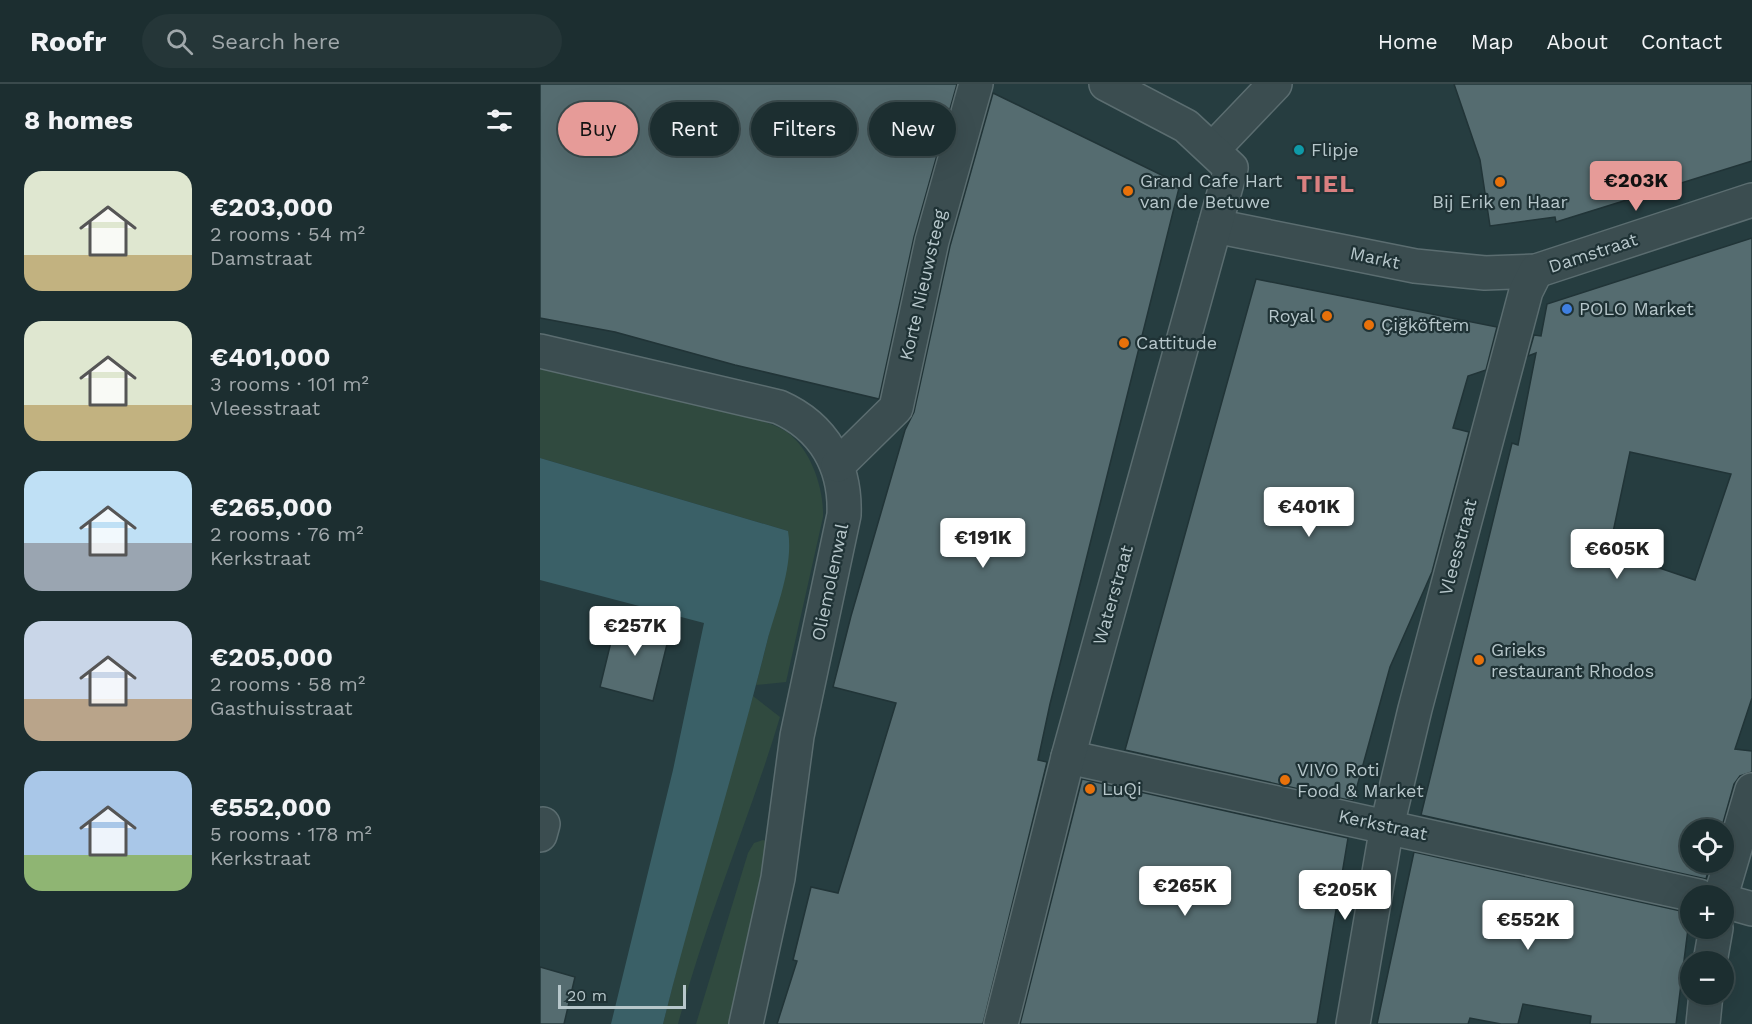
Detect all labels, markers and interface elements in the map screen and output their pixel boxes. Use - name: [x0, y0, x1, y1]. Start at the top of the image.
- search box: [142, 14, 562, 68]
- text: Roofr: [30, 25, 106, 58]
- icon: search: [163, 25, 196, 58]
- text: Search here: [211, 29, 340, 54]
- text: Home: [1378, 29, 1438, 54]
- text: Map: [1471, 29, 1514, 54]
- text: About: [1547, 29, 1608, 54]
- text: Contact: [1641, 29, 1722, 54]
- chip: Buy: [558, 102, 638, 156]
- chip: Rent: [650, 102, 739, 156]
- chip: Filters: [751, 102, 857, 156]
- chip: New: [869, 102, 956, 156]
- icon: filters: [483, 104, 516, 137]
- text: 8 homes: [24, 105, 133, 135]
- place label: Flipje: [1311, 139, 1359, 160]
- marker: Flipje: [1292, 143, 1306, 157]
- pin: €203K: [1594, 161, 1678, 212]
- text: €203K: [1604, 168, 1668, 192]
- place label: Grand Cafe Hart van de Betuwe: [1140, 170, 1283, 212]
- district label: TIEL: [1297, 170, 1355, 198]
- marker: Bij Erik en Haar: [1493, 175, 1507, 189]
- marker: Grand Cafe Hart van de Betuwe: [1121, 184, 1135, 198]
- place label: Bij Erik en Haar: [1432, 191, 1568, 212]
- text: €203,000: [210, 192, 333, 222]
- icon: home: [72, 195, 144, 267]
- street label: Korte Nieuwsteeg: [895, 207, 950, 362]
- text: 2 rooms · 54 m²: [210, 222, 365, 246]
- street label: Damstraat: [1546, 228, 1640, 277]
- street label: Markt: [1348, 242, 1402, 273]
- text: Damstraat: [210, 246, 312, 270]
- place label: POLO Market: [1579, 298, 1694, 319]
- marker: POLO Market: [1560, 302, 1574, 316]
- place label: Royal: [1268, 305, 1315, 326]
- marker: Royal: [1320, 309, 1334, 323]
- place label: Çiğköftem: [1381, 314, 1470, 335]
- marker: Çiğköftem: [1362, 318, 1376, 332]
- place label: Cattitude: [1136, 332, 1217, 353]
- marker: Cattitude: [1117, 336, 1131, 350]
- text: €401,000: [210, 342, 331, 372]
- icon: home: [72, 345, 144, 417]
- text: 3 rooms · 101 m²: [210, 372, 369, 396]
- text: Vleesstraat: [210, 396, 320, 420]
- pin: €401K: [1267, 487, 1351, 538]
- text: €265,000: [210, 492, 332, 522]
- text: €401K: [1278, 494, 1340, 518]
- icon: home: [72, 495, 144, 567]
- street label: Vleesstraat: [1435, 496, 1481, 597]
- pin: €191K: [941, 518, 1025, 569]
- street label: Oliemolenwal: [807, 521, 852, 643]
- text: 2 rooms · 76 m²: [210, 522, 363, 546]
- text: €191K: [954, 525, 1012, 549]
- pin: €605K: [1575, 529, 1659, 580]
- text: €605K: [1585, 536, 1649, 560]
- street label: Waterstraat: [1088, 542, 1137, 647]
- text: Kerkstraat: [210, 546, 311, 570]
- pin: €257K: [593, 606, 677, 657]
- text: €257K: [603, 613, 667, 637]
- place label: Grieks restaurant Rhodos: [1491, 639, 1654, 681]
- text: €205,000: [210, 642, 333, 672]
- icon: home: [72, 645, 144, 717]
- marker: Grieks restaurant Rhodos: [1472, 653, 1486, 667]
- text: 2 rooms · 58 m²: [210, 672, 365, 696]
- text: Gasthuisstraat: [210, 696, 353, 720]
- place label: VIVO Roti Food & Market: [1297, 759, 1424, 801]
- marker: VIVO Roti Food & Market: [1278, 773, 1292, 787]
- place label: LuQi: [1102, 778, 1142, 799]
- marker: LuQi: [1083, 782, 1097, 796]
- text: €552,000: [210, 792, 332, 822]
- icon: home: [72, 795, 144, 867]
- street label: Kerkstraat: [1337, 805, 1430, 844]
- map controls: [1680, 819, 1734, 1005]
- button: locate: [1680, 819, 1734, 873]
- text: 5 rooms · 178 m²: [210, 822, 372, 846]
- text: Kerkstraat: [210, 846, 311, 870]
- pin: €265K: [1143, 866, 1227, 917]
- pin: €205K: [1303, 870, 1387, 921]
- text: €265K: [1153, 873, 1217, 897]
- text: €205K: [1313, 877, 1377, 901]
- button: +: [1680, 885, 1734, 939]
- pin: €552K: [1486, 900, 1570, 951]
- text: €552K: [1496, 907, 1560, 931]
- button: −: [1680, 951, 1734, 1005]
- scale bar: [558, 982, 686, 1010]
- text: 20 m: [567, 986, 607, 1005]

